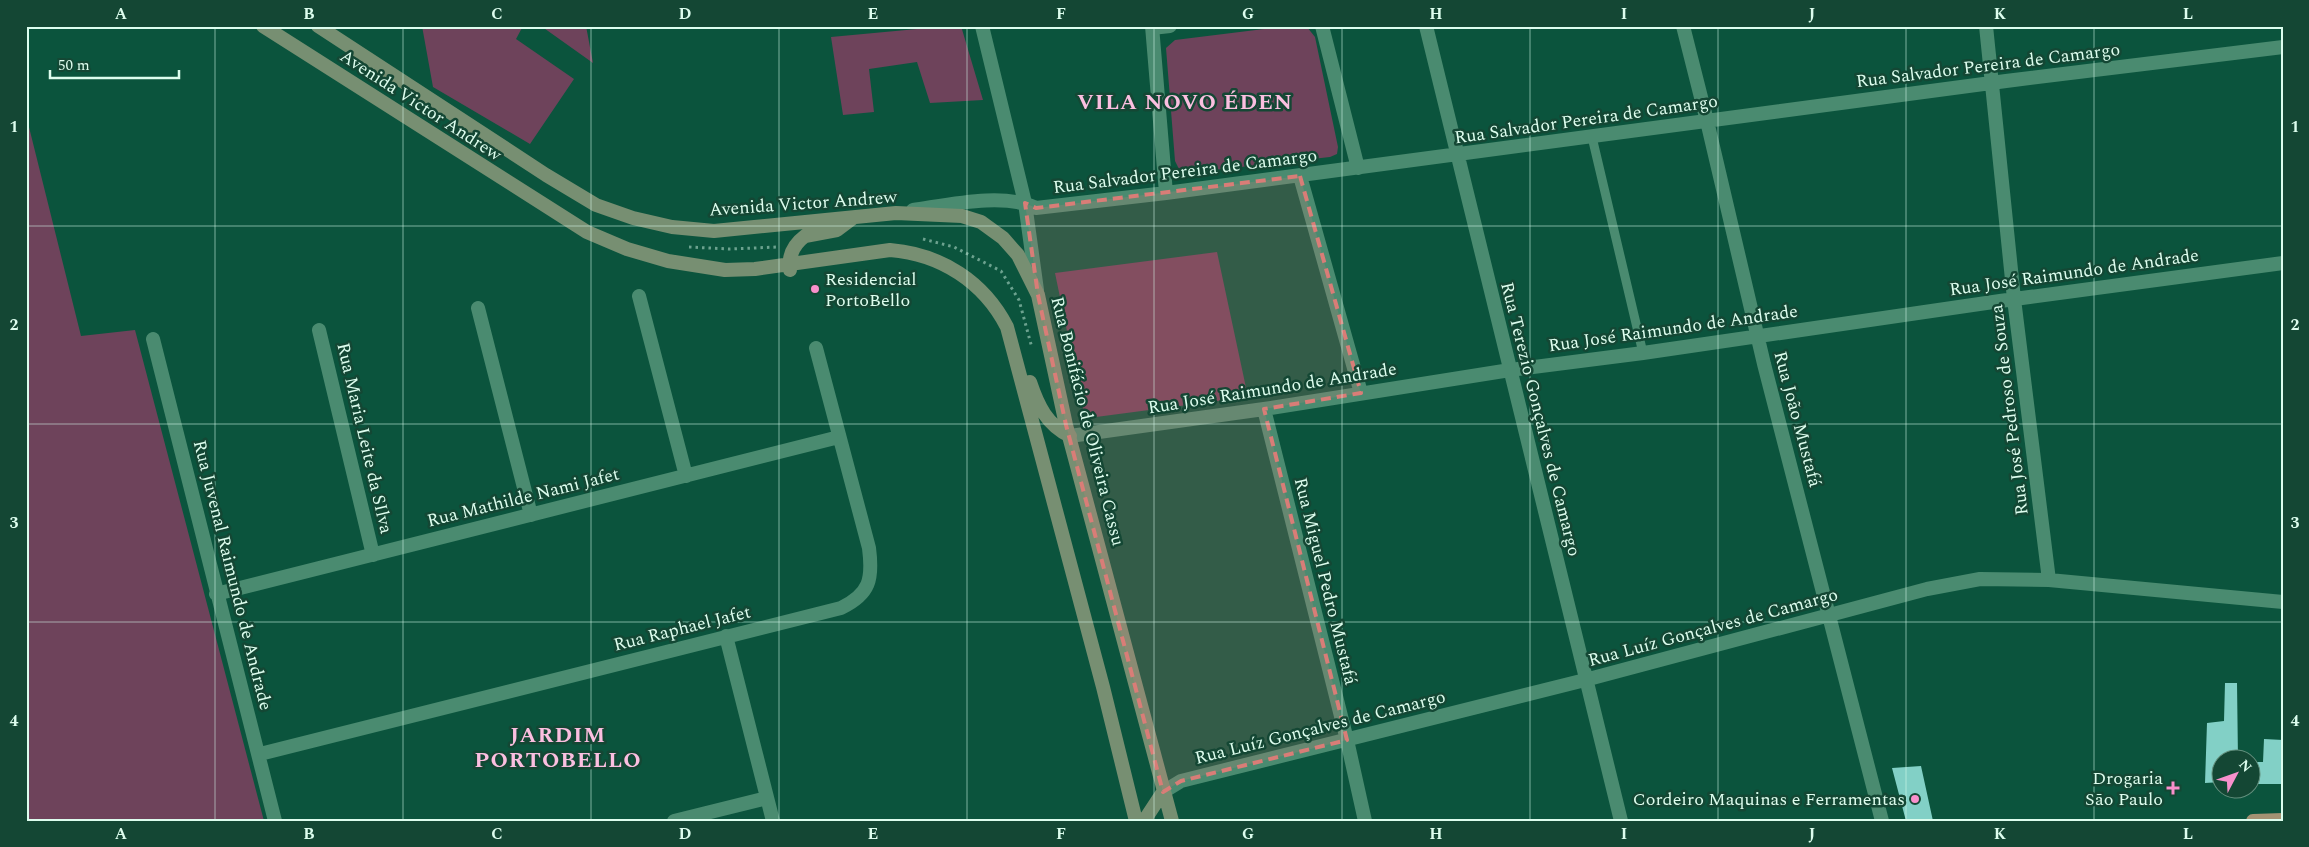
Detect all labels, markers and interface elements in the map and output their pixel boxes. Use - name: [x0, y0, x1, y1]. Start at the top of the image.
- text: A: [115, 2, 128, 26]
- text: B: [303, 2, 315, 26]
- text: C: [491, 2, 503, 26]
- text: D: [679, 2, 692, 26]
- text: E: [868, 2, 878, 26]
- text: F: [1056, 2, 1066, 26]
- text: G: [1242, 2, 1254, 26]
- text: H: [1429, 2, 1443, 26]
- text: I: [1621, 2, 1627, 26]
- text: J: [1809, 2, 1816, 26]
- text: K: [1994, 2, 2007, 26]
- text: L: [2183, 2, 2193, 26]
- street label: Rua Salvador Pereira de Camargo: [1854, 36, 2122, 95]
- street label: Avenida Victor Andrew: [334, 43, 507, 168]
- scale bar: [50, 48, 179, 80]
- text: 50 m: [58, 54, 90, 77]
- district label: VILA NOVO ÉDEN: [1077, 86, 1293, 119]
- street label: Rua Salvador Pereira de Camargo: [1453, 88, 1720, 151]
- text: 1: [10, 115, 18, 139]
- text: 1: [2291, 115, 2299, 139]
- street label: Rua Salvador Pereira de Camargo: [1051, 142, 1319, 201]
- street label: Avenida Victor Andrew: [708, 183, 898, 224]
- street label: Rua José Raimundo de Andrade: [1948, 242, 2201, 303]
- place label: Residencial PortoBello: [825, 266, 917, 314]
- street label: Rua Terezio Gonçalves de Camargo: [1493, 279, 1588, 559]
- marker: Residencial PortoBello: [809, 283, 821, 295]
- street label: Rua Bonifácio de Oliveira Cassu: [1043, 294, 1132, 549]
- street label: Rua José Raimundo de Andrade: [1547, 298, 1800, 359]
- street label: Rua José Pedroso de Souza: [1983, 303, 2036, 517]
- text: 2: [10, 313, 19, 337]
- text: 2: [2291, 313, 2300, 337]
- street label: Rua Maria Leite da SIlva: [329, 340, 400, 537]
- street label: Rua João Mustafá: [1766, 348, 1829, 490]
- street label: Rua José Raimundo de Andrade: [1146, 355, 1399, 422]
- street label: Rua Juvenal Raimundo de Andrade: [186, 437, 279, 713]
- street label: Rua Mathilde Nami Jafet: [424, 461, 622, 534]
- street label: Rua Miguel Pedro Mustafá: [1287, 475, 1364, 688]
- text: 3: [10, 511, 19, 535]
- text: 3: [2291, 511, 2300, 535]
- street label: Rua Luíz Gonçalves de Camargo: [1585, 581, 1841, 674]
- street label: Rua Raphael Jafet: [611, 598, 754, 659]
- street label: Rua Luíz Gonçalves de Camargo: [1192, 683, 1448, 772]
- text: 4: [10, 709, 19, 733]
- text: 4: [2291, 709, 2300, 733]
- district label: JARDIM PORTOBELLO: [474, 719, 642, 777]
- north arrow: [2212, 750, 2262, 800]
- text: N: [2234, 755, 2257, 777]
- place label: Drogaria São Paulo: [2085, 765, 2163, 813]
- marker: Drogaria São Paulo: [2167, 782, 2179, 794]
- place label: Cordeiro Maquinas e Ferramentas: [1633, 786, 1905, 813]
- marker: Cordeiro Maquinas e Ferramentas: [1909, 793, 1921, 805]
- text: A: [115, 822, 128, 846]
- text: B: [303, 822, 315, 846]
- text: C: [491, 822, 503, 846]
- text: D: [679, 822, 692, 846]
- text: E: [868, 822, 878, 846]
- text: F: [1056, 822, 1066, 846]
- text: G: [1242, 822, 1254, 846]
- text: H: [1429, 822, 1443, 846]
- text: I: [1621, 822, 1627, 846]
- text: J: [1809, 822, 1816, 846]
- text: K: [1994, 822, 2007, 846]
- text: L: [2183, 822, 2193, 846]

